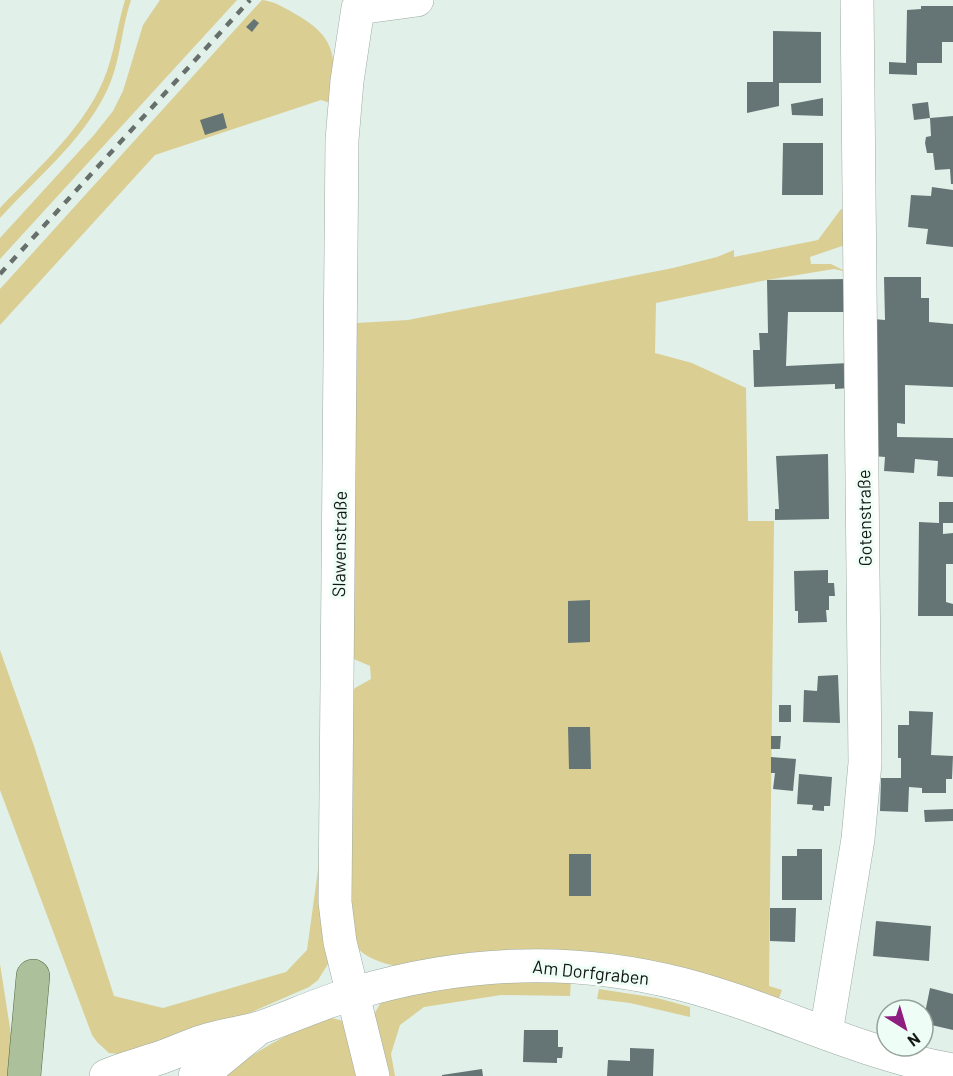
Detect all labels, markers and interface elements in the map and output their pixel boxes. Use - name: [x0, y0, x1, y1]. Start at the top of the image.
- street label: Gotenstraße: [852, 469, 876, 567]
- street label: Slawenstraße: [327, 491, 351, 597]
- street label: Am Dorfgraben: [532, 955, 650, 989]
- north arrow: [875, 998, 935, 1058]
- text: N: [904, 1030, 924, 1051]

